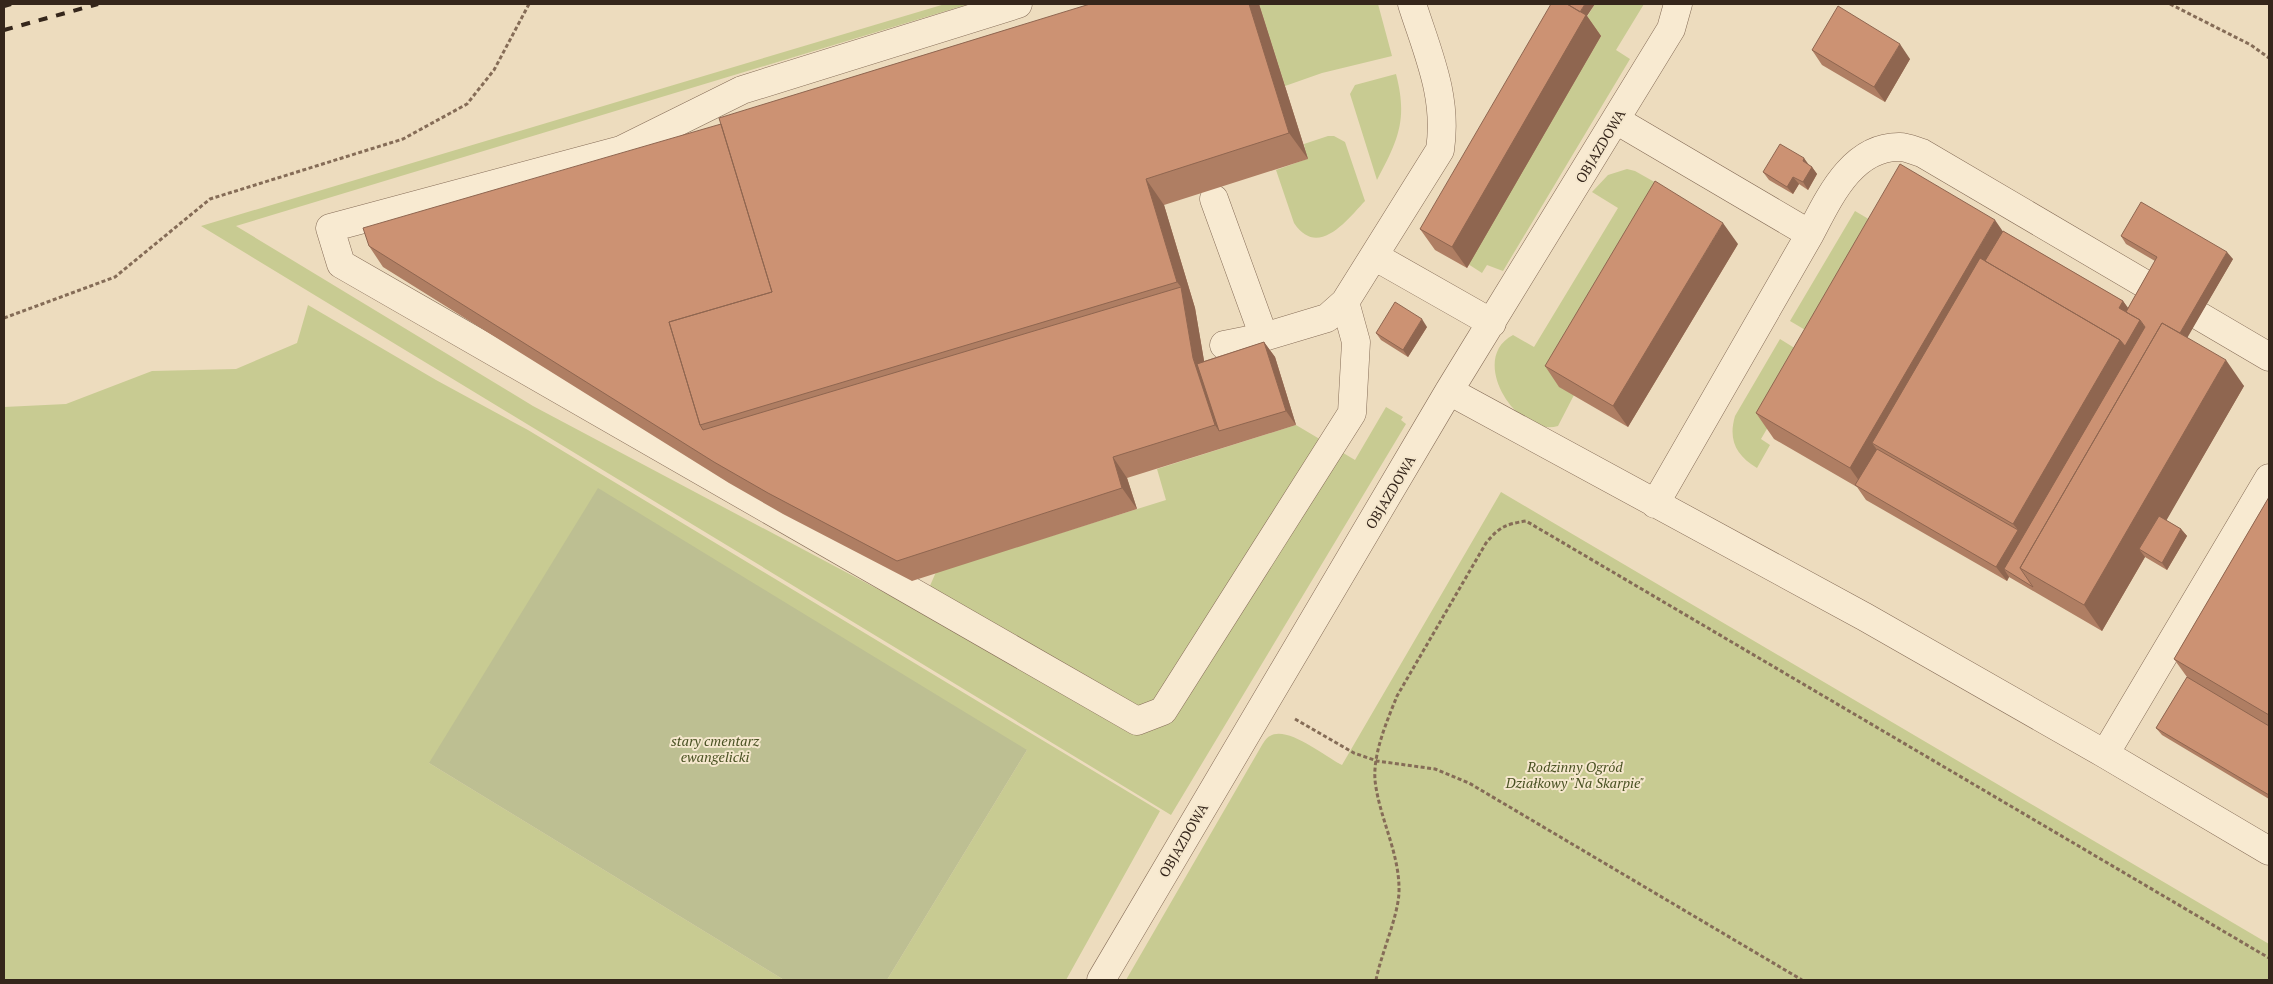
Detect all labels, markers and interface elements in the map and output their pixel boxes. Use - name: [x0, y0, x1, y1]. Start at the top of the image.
- street label: OBJAZDOWA: [1571, 105, 1630, 186]
- street label: OBJAZDOWA: [1361, 451, 1420, 532]
- park label: stary cmentarz ewangelicki: [671, 731, 760, 766]
- park label: Rodzinny Ogród Działkowy "Na Skarpie": [1505, 757, 1644, 792]
- street label: OBJAZDOWA: [1154, 799, 1212, 881]

